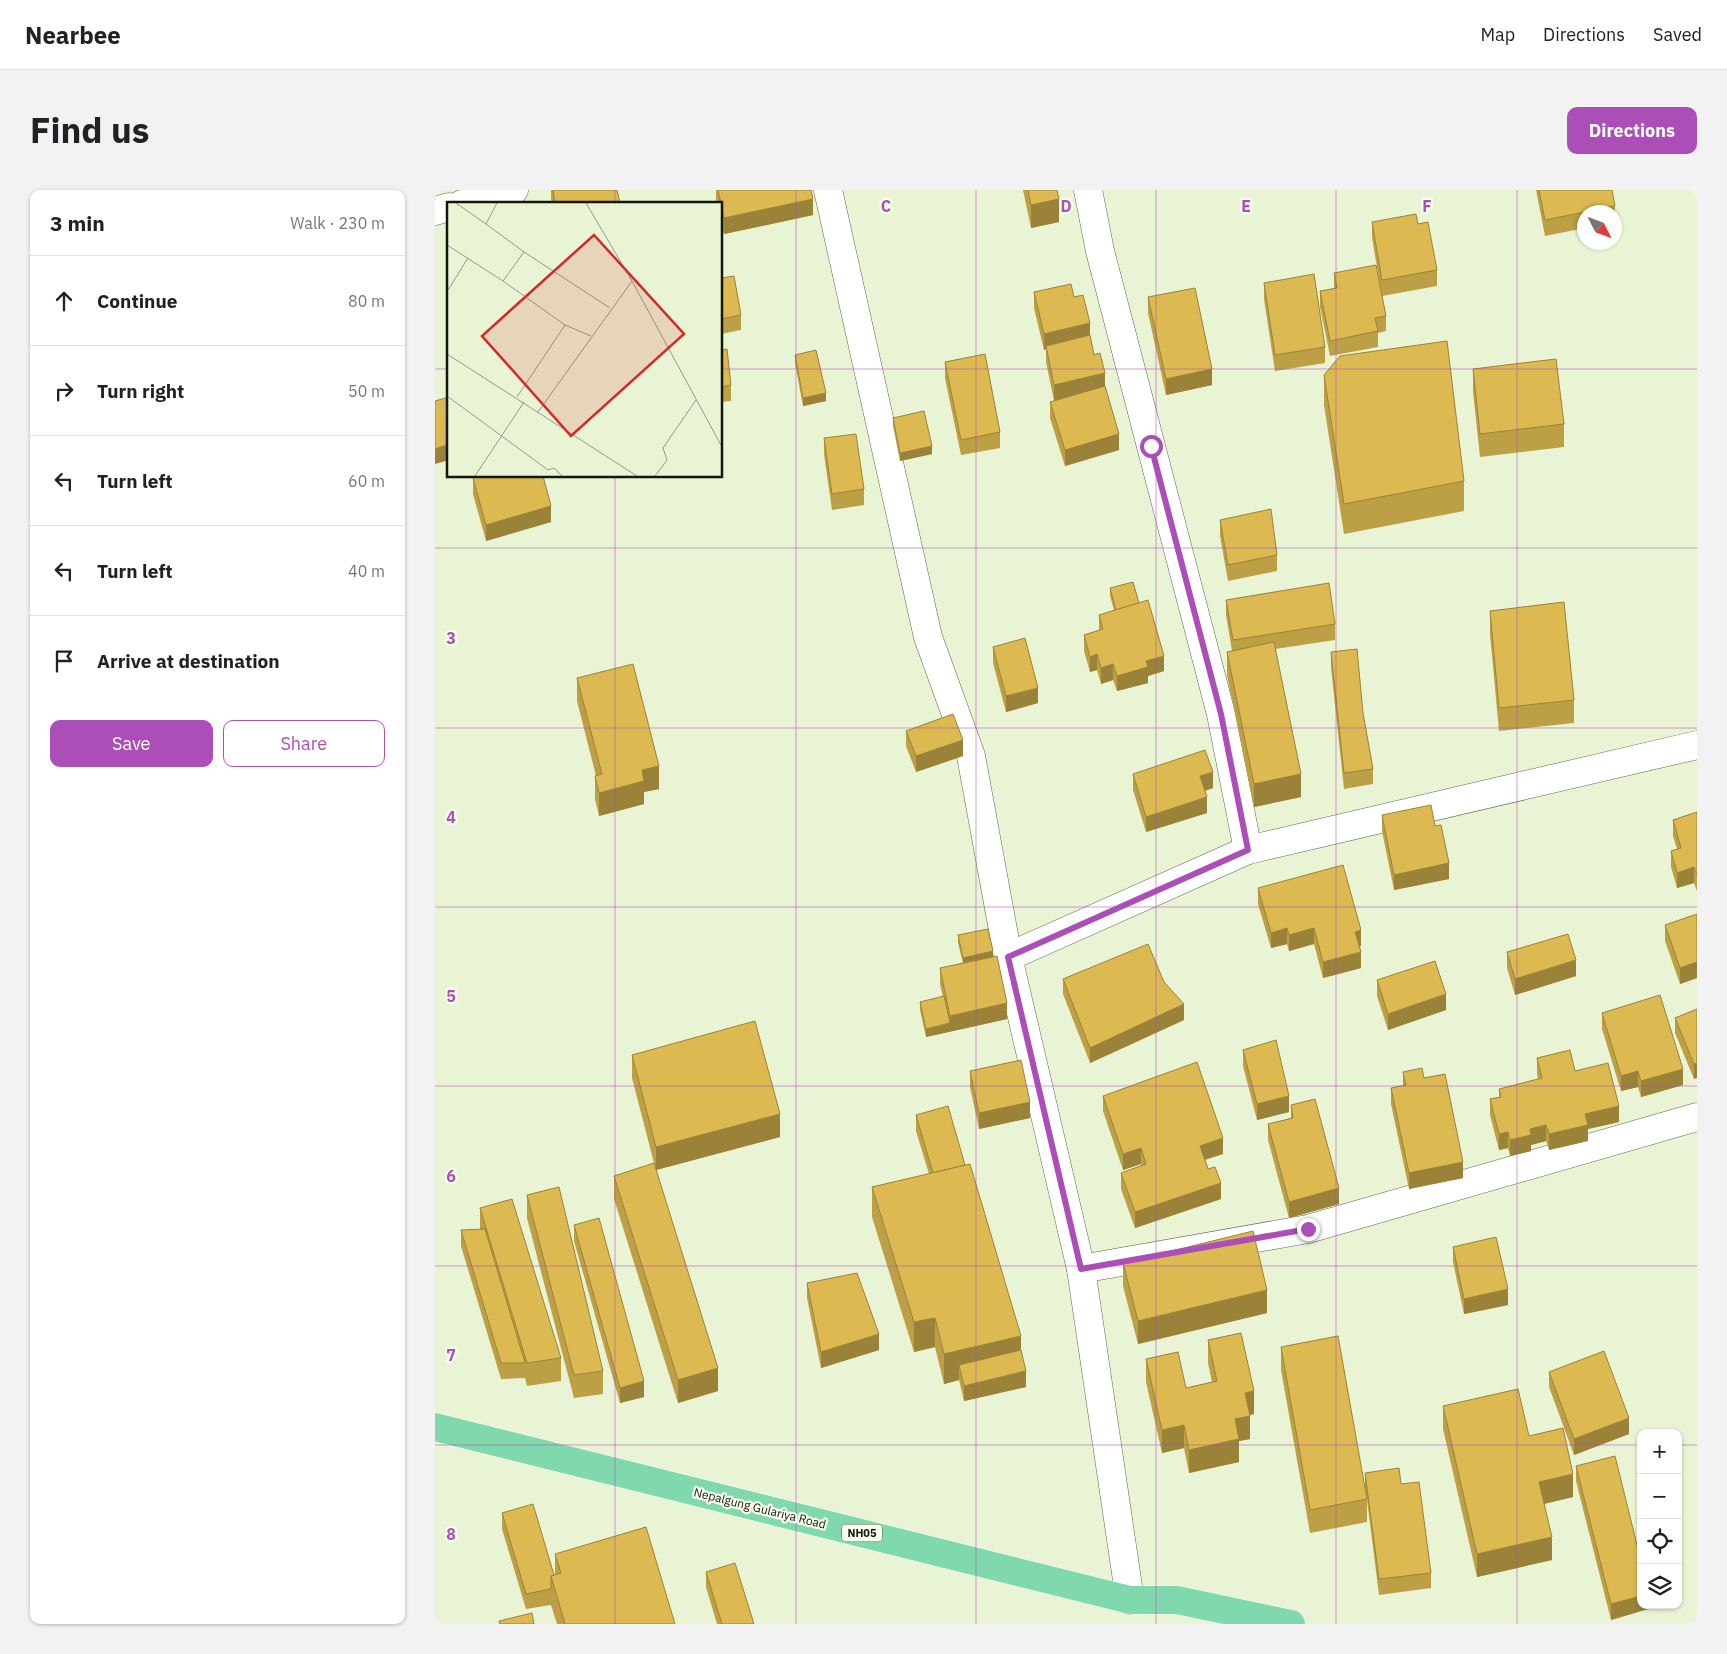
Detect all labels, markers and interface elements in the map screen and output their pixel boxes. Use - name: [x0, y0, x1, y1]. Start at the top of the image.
- text: Nearbee: [25, 19, 121, 51]
- text: Map: [1480, 23, 1515, 46]
- text: Directions: [1543, 23, 1625, 46]
- text: Saved: [1653, 23, 1702, 46]
- text: Find us: [30, 107, 149, 153]
- button: Directions: [1567, 107, 1697, 154]
- text: C: [881, 196, 891, 216]
- text: D: [1060, 196, 1072, 216]
- text: E: [1241, 196, 1251, 216]
- text: F: [1422, 196, 1432, 216]
- inset map: [447, 202, 723, 478]
- north arrow: [1577, 205, 1622, 250]
- text: 3 min: [50, 209, 105, 237]
- text: Walk · 230 m: [290, 213, 385, 233]
- icon: ahead: [50, 287, 78, 315]
- text: Continue: [97, 289, 177, 313]
- text: 80 m: [348, 291, 385, 311]
- icon: right: [50, 377, 78, 405]
- text: Turn right: [97, 379, 184, 403]
- text: 50 m: [348, 381, 385, 401]
- route start: [1140, 435, 1163, 458]
- icon: left: [50, 467, 78, 495]
- text: Turn left: [97, 469, 173, 493]
- text: 60 m: [348, 471, 385, 491]
- icon: left: [50, 557, 78, 585]
- text: Turn left: [97, 559, 173, 583]
- text: 40 m: [348, 561, 385, 581]
- text: 3: [446, 628, 456, 648]
- icon: arrive: [50, 647, 78, 675]
- text: Arrive at destination: [97, 649, 280, 673]
- button: Save: [50, 720, 213, 767]
- button: Share: [223, 720, 385, 767]
- text: 4: [446, 807, 456, 827]
- text: 5: [446, 986, 456, 1006]
- text: 6: [446, 1166, 456, 1186]
- route end: [1297, 1218, 1320, 1241]
- text: 7: [446, 1345, 456, 1365]
- map controls: [1637, 1429, 1682, 1609]
- button: +: [1637, 1429, 1682, 1474]
- button: −: [1637, 1474, 1682, 1519]
- street label: Nepalgung Gulariya Road: [692, 1484, 828, 1532]
- button: locate: [1637, 1519, 1682, 1564]
- text: 8: [446, 1524, 456, 1544]
- road number: NH05: [842, 1525, 882, 1542]
- button: layers: [1637, 1564, 1682, 1609]

